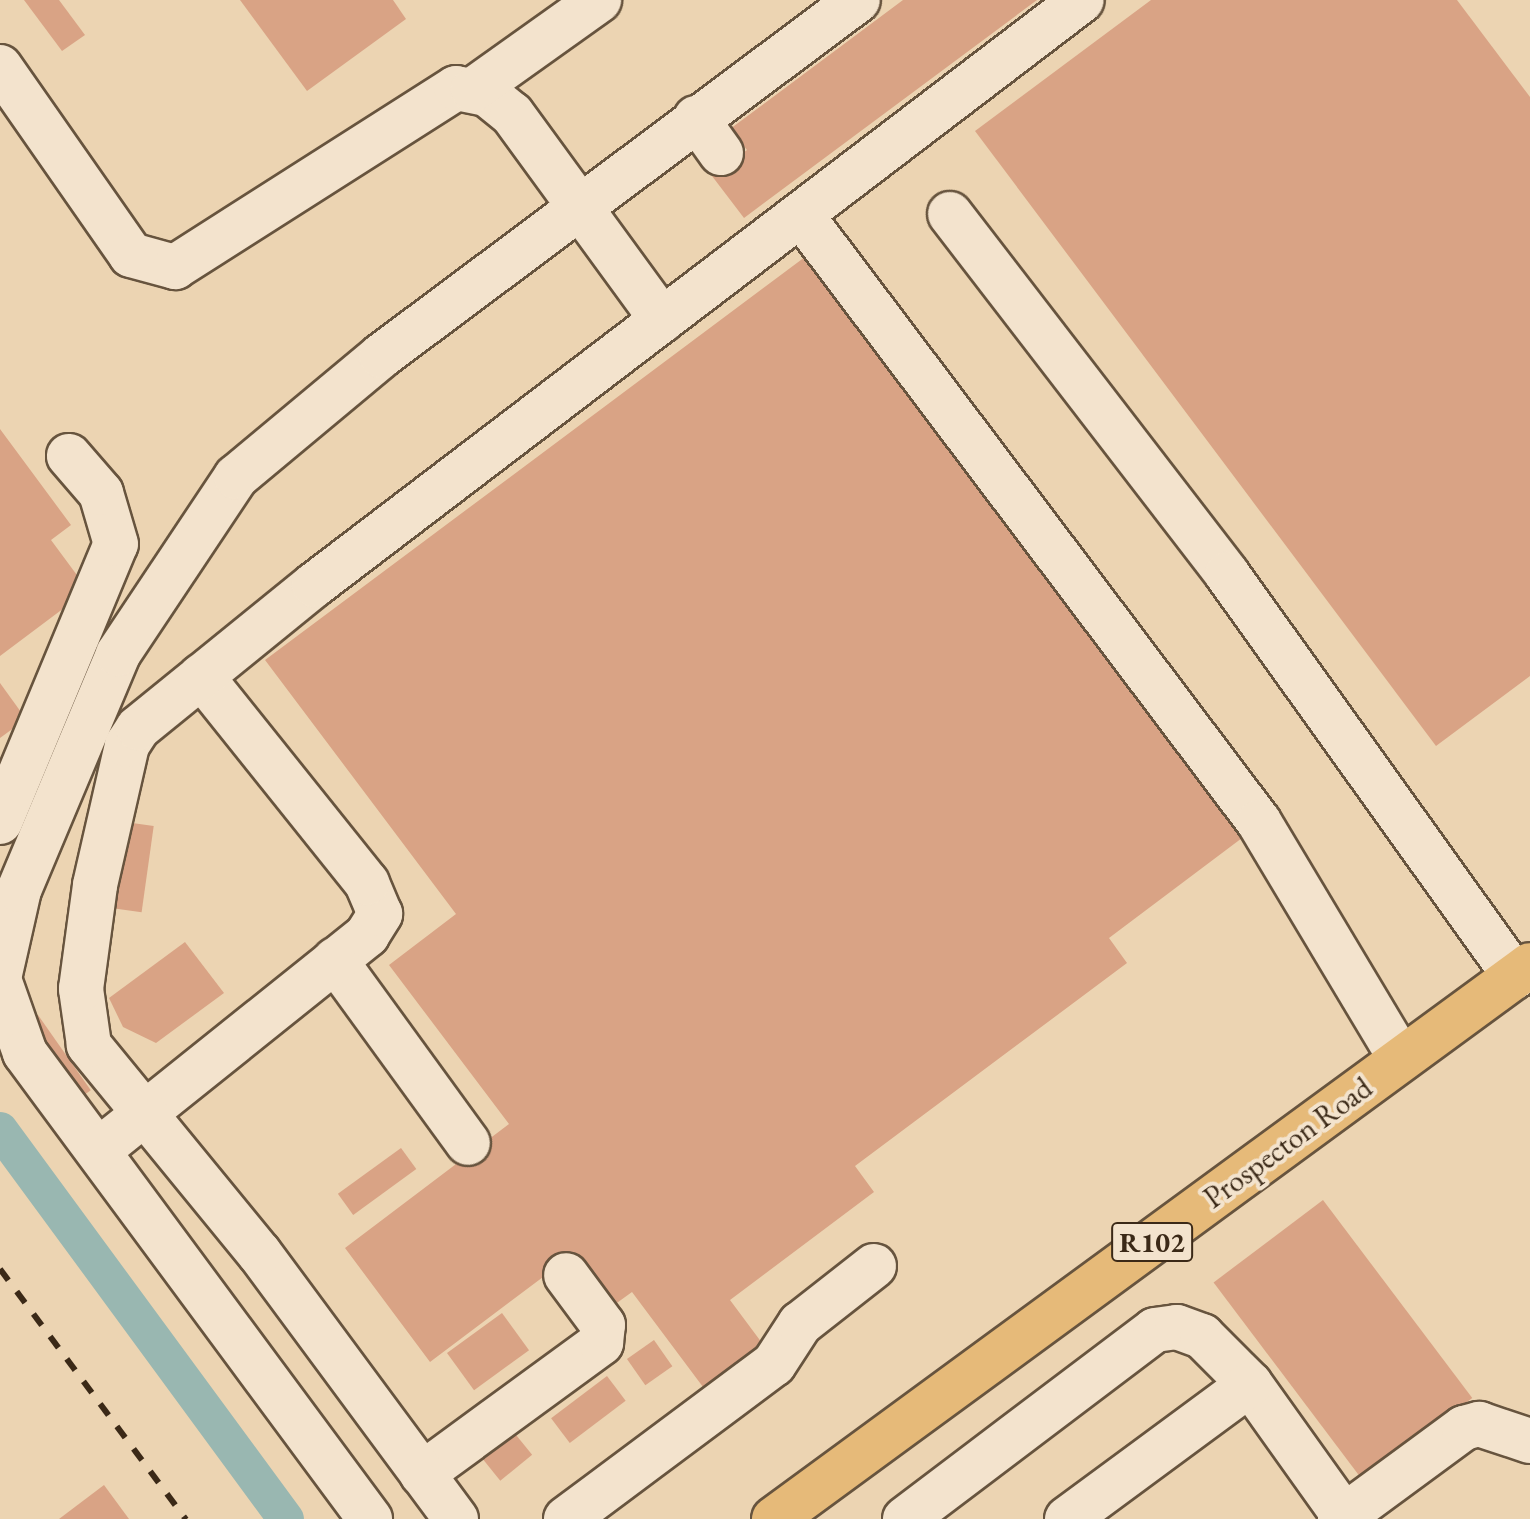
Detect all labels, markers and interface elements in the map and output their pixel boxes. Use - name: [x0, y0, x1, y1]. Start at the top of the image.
- street label: Prospecton Road: [1197, 1070, 1379, 1216]
- road number: R102: [1110, 1218, 1194, 1266]

